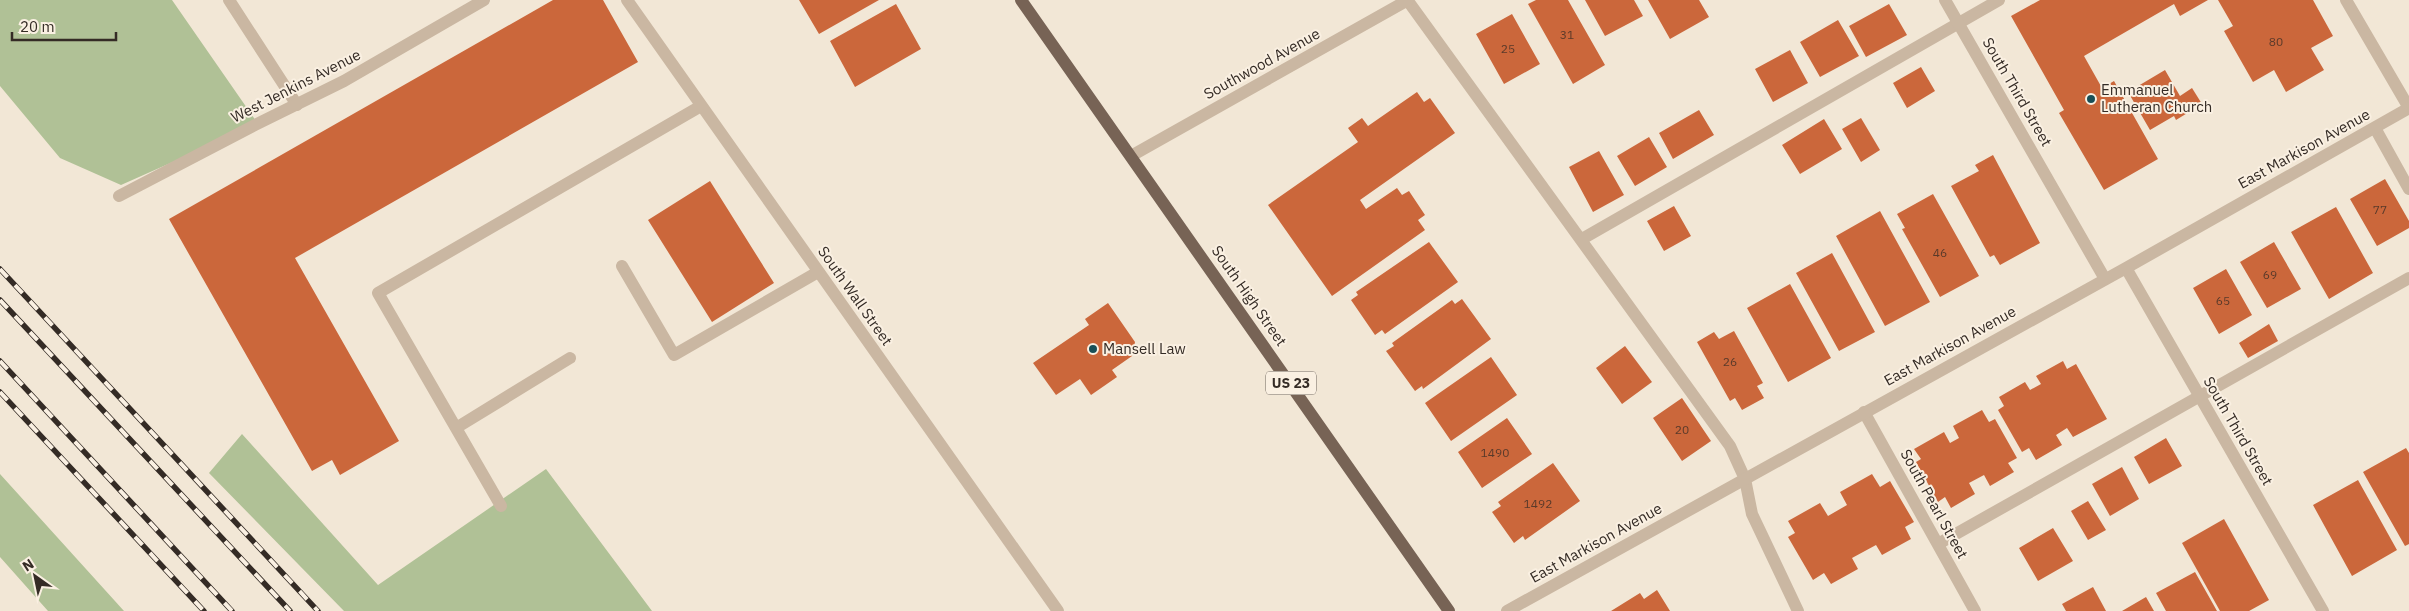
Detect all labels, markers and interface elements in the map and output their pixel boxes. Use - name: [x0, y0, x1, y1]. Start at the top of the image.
- scale bar: [12, 10, 116, 42]
- text: 20 m: [20, 17, 55, 36]
- street label: Southwood Avenue: [1200, 24, 1323, 103]
- house number: 31: [1560, 27, 1574, 42]
- street label: South Third Street: [1979, 34, 2056, 150]
- house number: 80: [2269, 34, 2283, 49]
- house number: 25: [1501, 41, 1515, 56]
- street label: West Jenkins Avenue: [228, 45, 364, 126]
- place label: Emmanuel Lutheran Church: [2101, 80, 2212, 116]
- marker: Emmanuel Lutheran Church: [2085, 93, 2097, 105]
- street label: East Markison Avenue: [2234, 104, 2373, 193]
- house number: 77: [2373, 202, 2387, 217]
- street label: South Wall Street: [814, 242, 897, 349]
- street label: South High Street: [1208, 242, 1291, 350]
- house number: 46: [1933, 245, 1947, 260]
- house number: 69: [2263, 267, 2277, 282]
- house number: 65: [2216, 293, 2230, 308]
- street label: East Markison Avenue: [1880, 301, 2019, 390]
- place label: Mansell Law: [1103, 339, 1186, 358]
- marker: Mansell Law: [1087, 343, 1099, 355]
- house number: 26: [1723, 354, 1737, 369]
- road number: US 23: [1266, 372, 1316, 394]
- street label: South Third Street: [2200, 373, 2277, 489]
- house number: 20: [1675, 422, 1689, 437]
- house number: 1490: [1481, 445, 1509, 460]
- street label: South Pearl Street: [1896, 446, 1972, 562]
- house number: 1492: [1524, 496, 1552, 511]
- street label: East Markison Avenue: [1526, 498, 1665, 587]
- north arrow: [10, 551, 60, 601]
- text: N: [19, 555, 37, 575]

